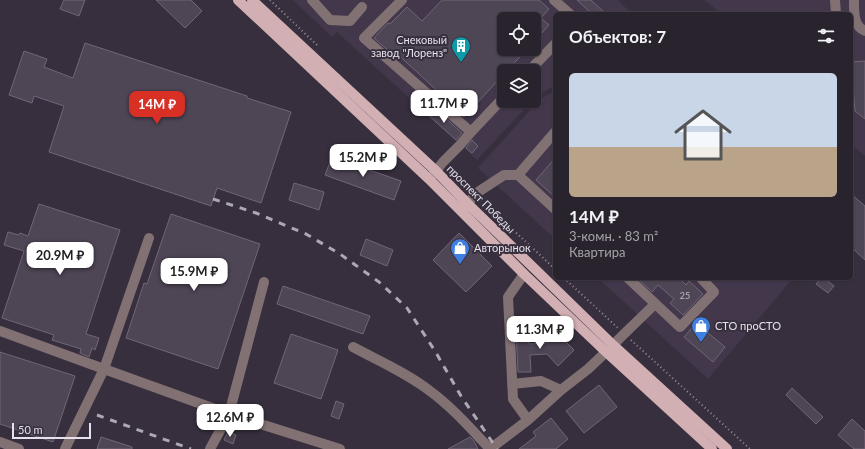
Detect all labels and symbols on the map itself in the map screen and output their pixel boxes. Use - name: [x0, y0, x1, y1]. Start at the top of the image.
- place label: Снековый завод "Лоренз": [371, 33, 447, 59]
- building icon: Снековый завод "Лоренз": [450, 35, 472, 63]
- pin: 11.7M ₽: [407, 90, 481, 124]
- pin: 14M ₽: [129, 91, 185, 125]
- pin: 15.2M ₽: [326, 144, 400, 178]
- street label: проспект Победы: [445, 162, 518, 235]
- shop icon: Авторынок: [449, 237, 471, 265]
- place label: Авторынок: [474, 241, 531, 254]
- pin: 20.9M ₽: [23, 242, 97, 276]
- pin: 15.9M ₽: [157, 258, 231, 292]
- house number: 25: [680, 290, 690, 301]
- shop icon: СТО проСТО: [690, 315, 712, 343]
- pin: 11.3M ₽: [503, 316, 577, 350]
- place label: СТО проСТО: [715, 319, 781, 332]
- pin: 12.6M ₽: [193, 404, 267, 438]
- scale bar: [12, 421, 91, 440]

